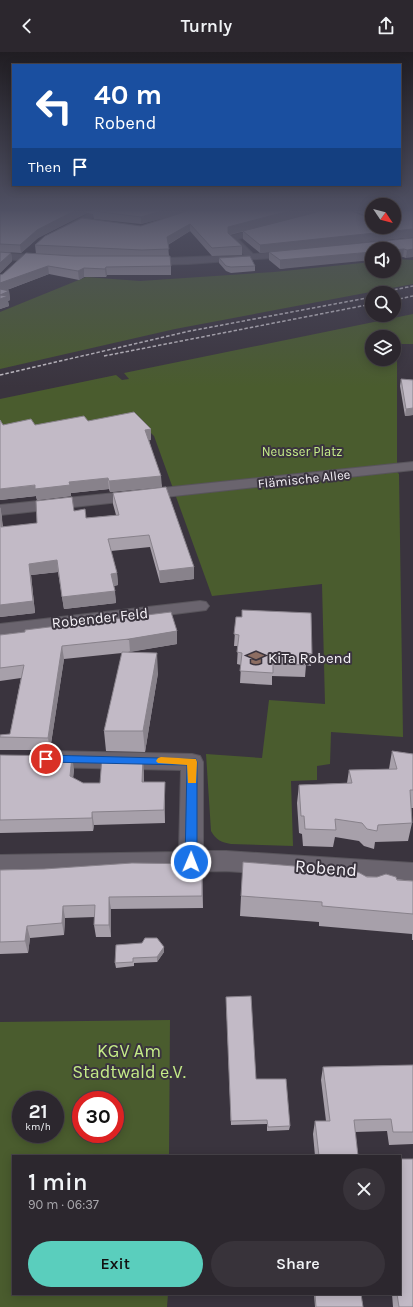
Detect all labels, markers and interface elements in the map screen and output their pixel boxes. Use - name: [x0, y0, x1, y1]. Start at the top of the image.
- icon: back: [16, 15, 38, 37]
- text: Turnly: [181, 15, 232, 37]
- icon: share: [375, 15, 397, 37]
- text: 40 m: [94, 78, 162, 111]
- icon: left: [28, 80, 80, 132]
- text: Robend: [94, 112, 156, 134]
- icon: arrive: [69, 156, 91, 178]
- text: Then: [28, 158, 61, 176]
- north arrow: [365, 198, 401, 234]
- map controls: [365, 198, 401, 366]
- button: sound: [365, 242, 401, 278]
- button: search: [365, 286, 401, 322]
- button: layers: [365, 330, 401, 366]
- park label: Neusser Platz: [262, 444, 342, 459]
- street label: Flämische Allee: [257, 467, 351, 491]
- street label: Robender Feld: [51, 604, 149, 632]
- school or university icon: KiTa Robend: [247, 649, 265, 667]
- place label: KiTa Robend: [268, 649, 352, 667]
- pin: [29, 742, 63, 776]
- icon: arrive: [35, 748, 57, 770]
- position arrow: [170, 841, 212, 883]
- street label: Robend: [294, 855, 358, 881]
- park label: KGV Am Stadtwald e.V.: [72, 1040, 186, 1083]
- speed limit sign: 30: [72, 1091, 124, 1143]
- text: 21: [28, 1100, 48, 1123]
- text: km/h: [25, 1121, 51, 1133]
- text: 1 min: [28, 1168, 88, 1196]
- button: close: [343, 1168, 385, 1210]
- text: 90 m · 06:37: [28, 1197, 99, 1212]
- button: Exit: [28, 1241, 203, 1287]
- button: Share: [211, 1241, 385, 1287]

